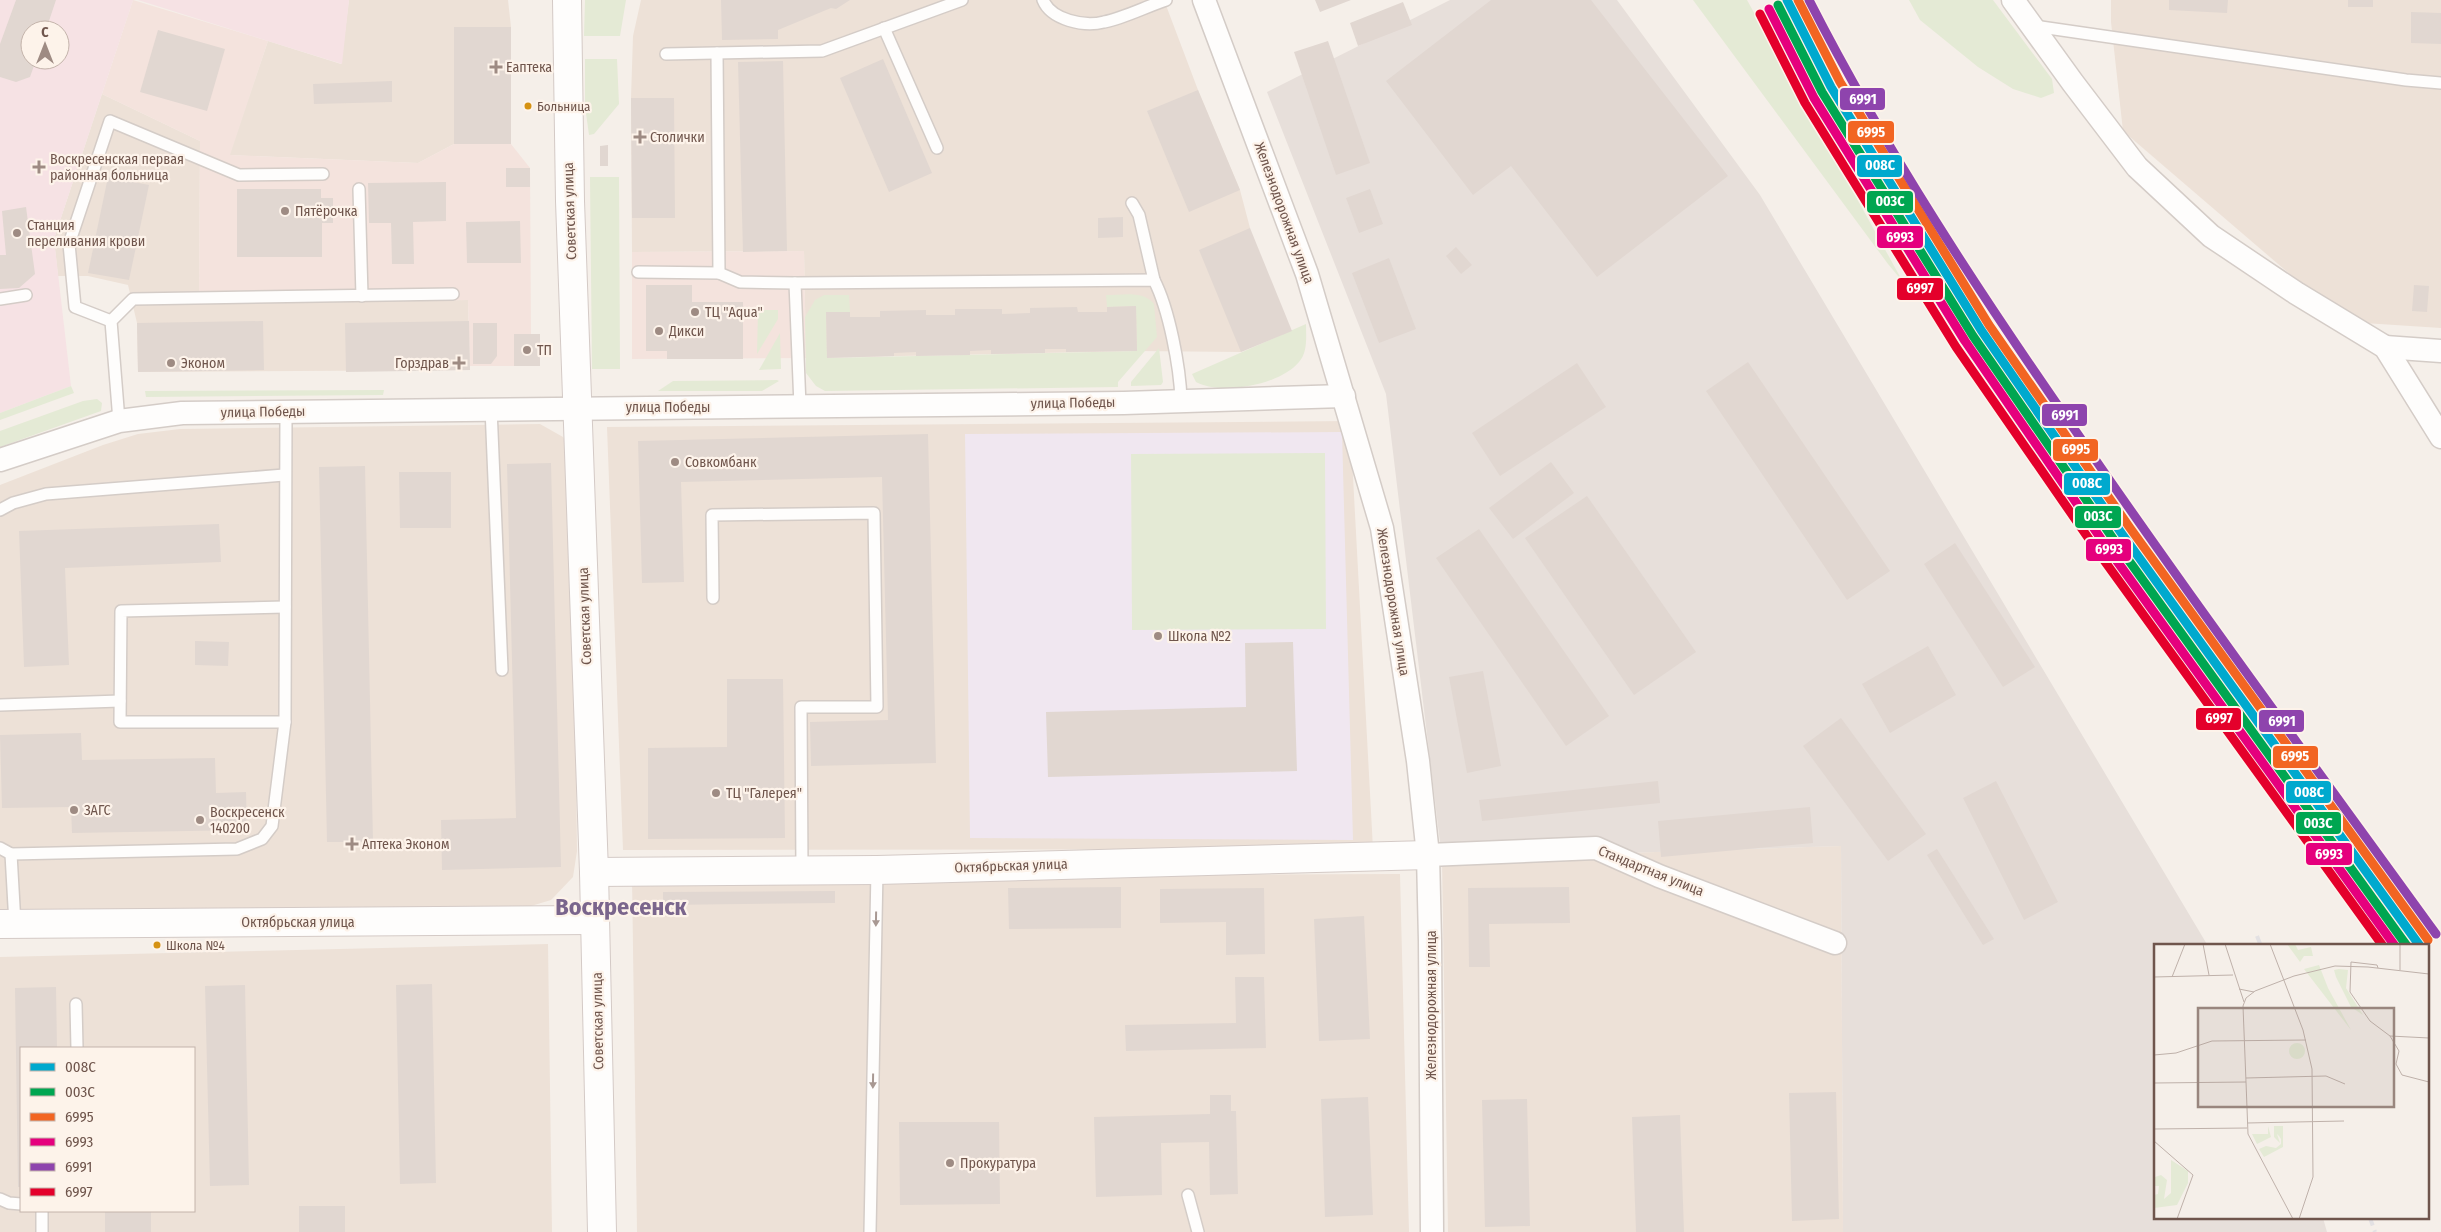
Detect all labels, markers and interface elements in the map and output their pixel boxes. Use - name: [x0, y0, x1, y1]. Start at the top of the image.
- north arrow: [20, 20, 70, 70]
- text: С: [41, 24, 49, 41]
- place label: Еаптека: [506, 59, 552, 76]
- marker: Еаптека: [490, 61, 502, 73]
- line badge: 6991: [1839, 87, 1886, 111]
- text: 6991: [1849, 91, 1877, 108]
- place label: Больница: [537, 99, 590, 114]
- marker: Больница: [523, 101, 533, 111]
- line badge: 6995: [1847, 120, 1895, 144]
- text: 6995: [1857, 124, 1885, 141]
- place label: Столички: [650, 129, 705, 146]
- marker: Столички: [634, 131, 646, 143]
- street label: Железнодорожная улица: [1250, 140, 1318, 286]
- place label: Воскресенская первая районная больница: [50, 151, 184, 184]
- line badge: 008С: [1856, 154, 1903, 178]
- text: 008С: [1865, 157, 1896, 174]
- marker: Воскресенская первая районная больница: [32, 160, 46, 174]
- street label: Советская улица: [560, 162, 580, 260]
- line badge: 003С: [1866, 190, 1914, 214]
- text: 003С: [1875, 193, 1905, 210]
- place label: Пятёрочка: [295, 203, 358, 220]
- marker: Пятёрочка: [279, 205, 291, 217]
- place label: Станция переливания крови: [27, 217, 145, 250]
- line badge: 6993: [1876, 225, 1924, 249]
- marker: Станция переливания крови: [11, 227, 23, 239]
- text: 6993: [1886, 229, 1914, 246]
- line badge: 6997: [1896, 277, 1944, 301]
- text: 6997: [1906, 280, 1934, 297]
- place label: ТЦ "Aqua": [705, 304, 763, 321]
- marker: ТЦ "Aqua": [689, 306, 701, 318]
- place label: Дикси: [668, 323, 704, 340]
- marker: Дикси: [653, 325, 665, 337]
- place label: ТП: [537, 342, 552, 359]
- marker: ТП: [521, 344, 533, 356]
- place label: Эконом: [181, 355, 225, 372]
- place label: Горздрав: [395, 355, 449, 372]
- marker: Эконом: [165, 357, 177, 369]
- marker: Горздрав: [453, 357, 465, 369]
- street label: улица Победы: [1031, 394, 1115, 412]
- street label: улица Победы: [626, 399, 710, 416]
- street label: улица Победы: [221, 403, 305, 421]
- line badge: 6991: [2041, 403, 2088, 427]
- text: 6991: [2051, 407, 2079, 424]
- line badge: 6995: [2052, 438, 2099, 462]
- text: 6995: [2062, 441, 2090, 458]
- place label: Совкомбанк: [685, 454, 757, 471]
- marker: Совкомбанк: [669, 456, 681, 468]
- line badge: 008С: [2063, 472, 2111, 496]
- text: 008С: [2072, 475, 2103, 492]
- line badge: 003С: [2074, 505, 2122, 529]
- text: 003С: [2083, 508, 2113, 525]
- street label: Железнодорожная улица: [1373, 527, 1413, 677]
- line badge: 6993: [2085, 538, 2132, 562]
- text: 6993: [2095, 541, 2123, 558]
- street label: Советская улица: [575, 567, 595, 665]
- place label: Школа №2: [1168, 628, 1231, 645]
- marker: Школа №2: [1152, 630, 1164, 642]
- line badge: 6997: [2195, 707, 2242, 731]
- line badge: 6991: [2258, 709, 2305, 733]
- text: 6997: [2205, 710, 2233, 727]
- text: 6991: [2268, 713, 2296, 730]
- line badge: 6995: [2272, 745, 2319, 769]
- text: 6995: [2281, 748, 2309, 765]
- line badge: 008С: [2285, 780, 2332, 804]
- text: 008С: [2294, 784, 2325, 801]
- place label: ТЦ "Галерея": [726, 785, 802, 802]
- marker: ТЦ "Галерея": [710, 787, 722, 799]
- place label: ЗАГС: [84, 802, 111, 819]
- marker: ЗАГС: [68, 804, 80, 816]
- place label: Воскресенск 140200: [210, 804, 285, 837]
- line badge: 003С: [2295, 811, 2342, 835]
- marker: Воскресенск 140200: [194, 814, 206, 826]
- text: 003С: [2303, 815, 2333, 832]
- place label: Аптека Эконом: [362, 836, 449, 853]
- marker: Аптека Эконом: [346, 838, 358, 850]
- street label: Стандартная улица: [1596, 842, 1706, 900]
- line badge: 6993: [2305, 842, 2353, 866]
- text: 6993: [2315, 846, 2343, 863]
- street label: Октябрьская улица: [954, 856, 1068, 876]
- district label: Воскресенск: [555, 893, 688, 921]
- one-way arrow: [872, 911, 880, 927]
- street label: Октябрьская улица: [241, 914, 355, 931]
- street label: Железнодорожная улица: [1423, 930, 1440, 1080]
- place label: Школа №4: [166, 938, 225, 953]
- marker: Школа №4: [152, 940, 162, 950]
- inset map: [2154, 944, 2428, 1220]
- street label: Советская улица: [589, 972, 607, 1070]
- legend: [20, 1047, 195, 1212]
- text: 008С: [65, 1058, 96, 1076]
- one-way arrow: [869, 1073, 877, 1089]
- text: 003С: [65, 1083, 95, 1101]
- text: 6995: [65, 1108, 94, 1126]
- text: 6993: [65, 1133, 94, 1151]
- place label: Прокуратура: [960, 1155, 1036, 1172]
- marker: Прокуратура: [944, 1157, 956, 1169]
- text: 6991: [65, 1158, 92, 1176]
- text: 6997: [65, 1183, 93, 1201]

